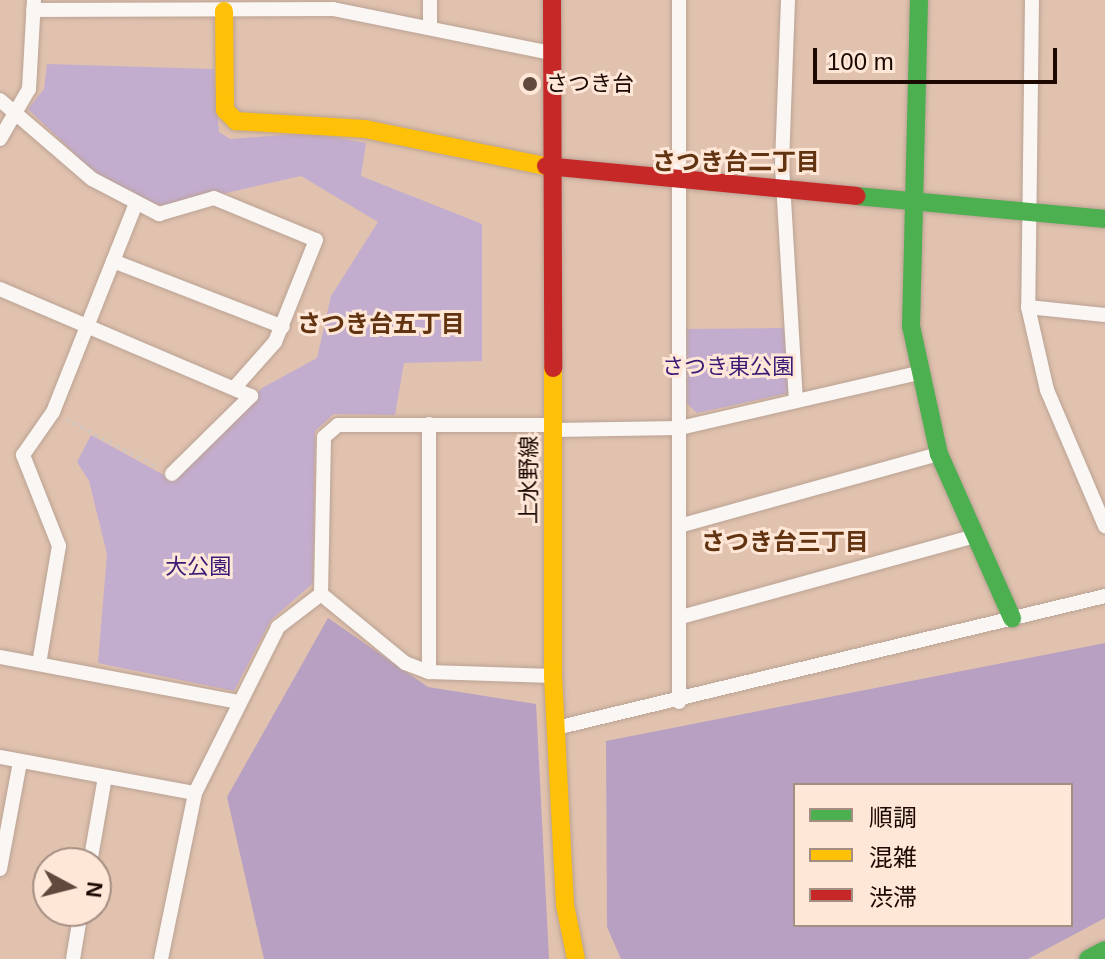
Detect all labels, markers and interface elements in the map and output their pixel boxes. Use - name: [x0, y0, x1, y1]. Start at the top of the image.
- scale bar: [817, 32, 1061, 82]
- text: 100 m: [827, 48, 894, 75]
- place label: さつき台: [546, 71, 634, 97]
- marker: さつき台: [521, 75, 539, 93]
- district label: さつき台二丁目: [652, 148, 820, 176]
- district label: さつき台五丁目: [297, 310, 465, 338]
- park label: さつき東公園: [662, 354, 794, 380]
- street label: 上水野線: [516, 436, 542, 524]
- district label: さつき台三丁目: [701, 528, 869, 556]
- park label: 大公園: [165, 554, 231, 580]
- legend: [793, 783, 1073, 927]
- text: 順調: [869, 804, 917, 831]
- text: 混雑: [869, 844, 917, 871]
- north arrow: [32, 847, 112, 927]
- text: N: [81, 880, 108, 899]
- text: 渋滞: [869, 884, 917, 911]

